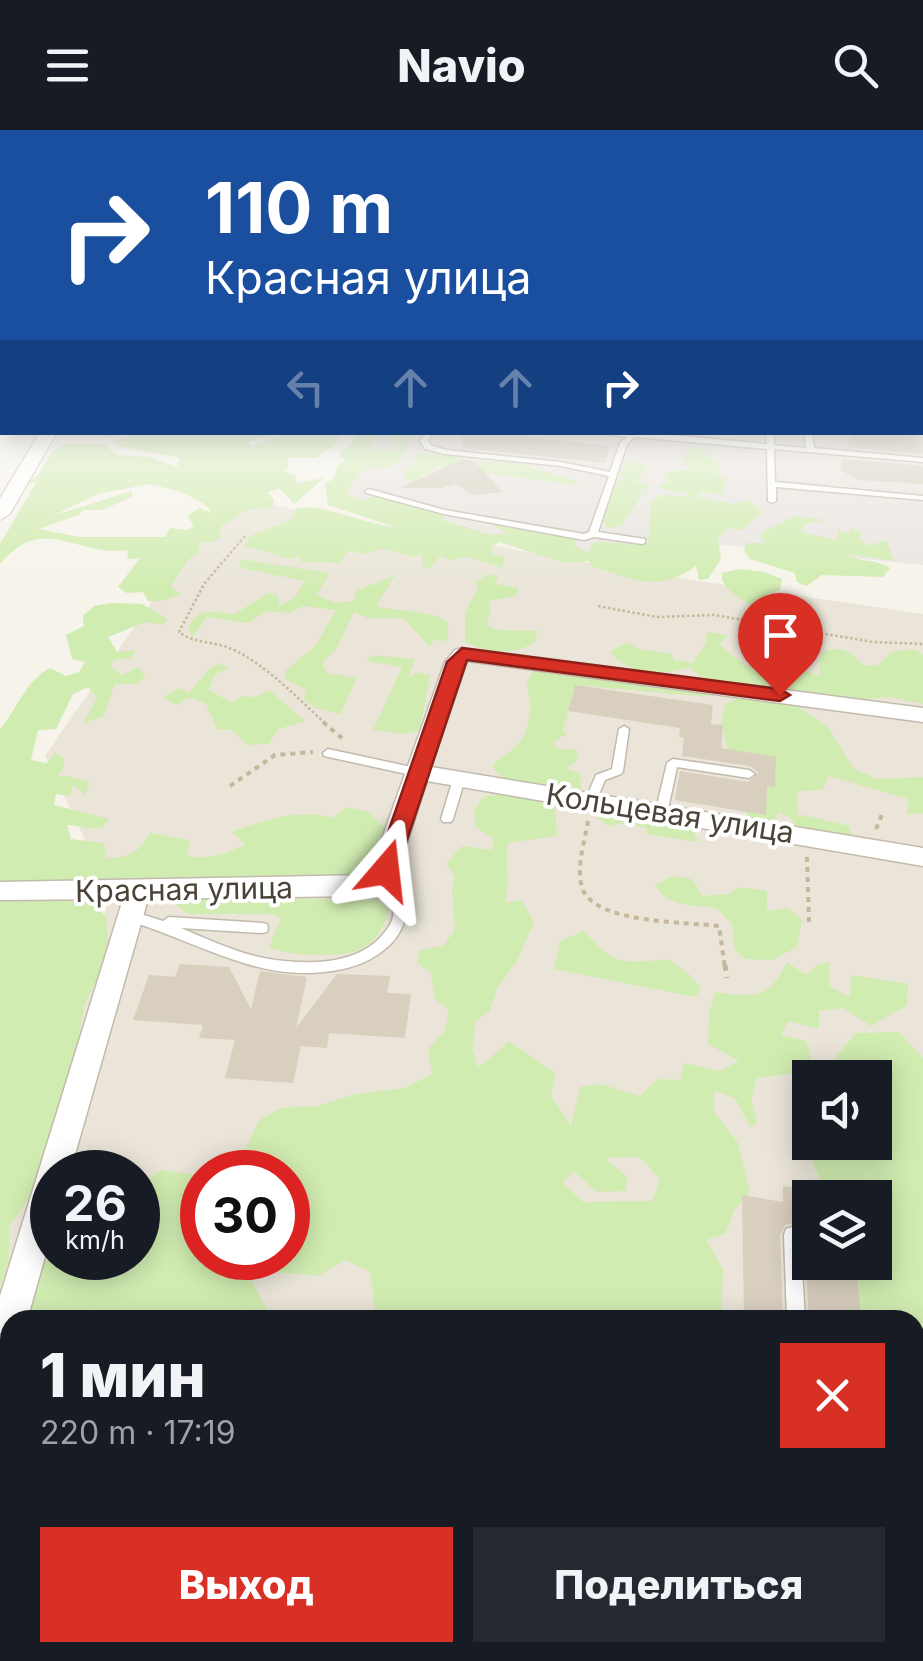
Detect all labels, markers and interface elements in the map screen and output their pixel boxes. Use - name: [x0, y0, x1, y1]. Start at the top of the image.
- icon: menu: [40, 38, 95, 93]
- text: Navio: [397, 38, 526, 93]
- icon: search: [828, 38, 883, 93]
- text: 110 m: [205, 165, 393, 250]
- icon: right: [40, 170, 170, 300]
- text: Красная улица: [205, 250, 532, 305]
- icon: left: [278, 360, 333, 415]
- icon: ahead: [383, 360, 438, 415]
- icon: ahead: [488, 360, 543, 415]
- icon: right: [593, 360, 648, 415]
- pin: [738, 593, 823, 696]
- icon: arrive: [753, 608, 808, 663]
- street label: Кольцевая улица: [544, 776, 797, 850]
- position arrow: [334, 818, 438, 922]
- street label: Красная улица: [75, 869, 293, 909]
- map controls: [792, 1060, 892, 1280]
- button: sound: [792, 1060, 892, 1160]
- speed limit sign: 30: [180, 1150, 310, 1280]
- text: 26: [63, 1173, 127, 1233]
- button: layers: [792, 1180, 892, 1280]
- text: km/h: [65, 1225, 125, 1255]
- text: 1 мин: [40, 1339, 206, 1411]
- button: close: [780, 1343, 885, 1448]
- text: 220 m · 17:19: [40, 1413, 236, 1452]
- button: Выход: [40, 1527, 453, 1642]
- button: Поделиться: [473, 1527, 885, 1642]

